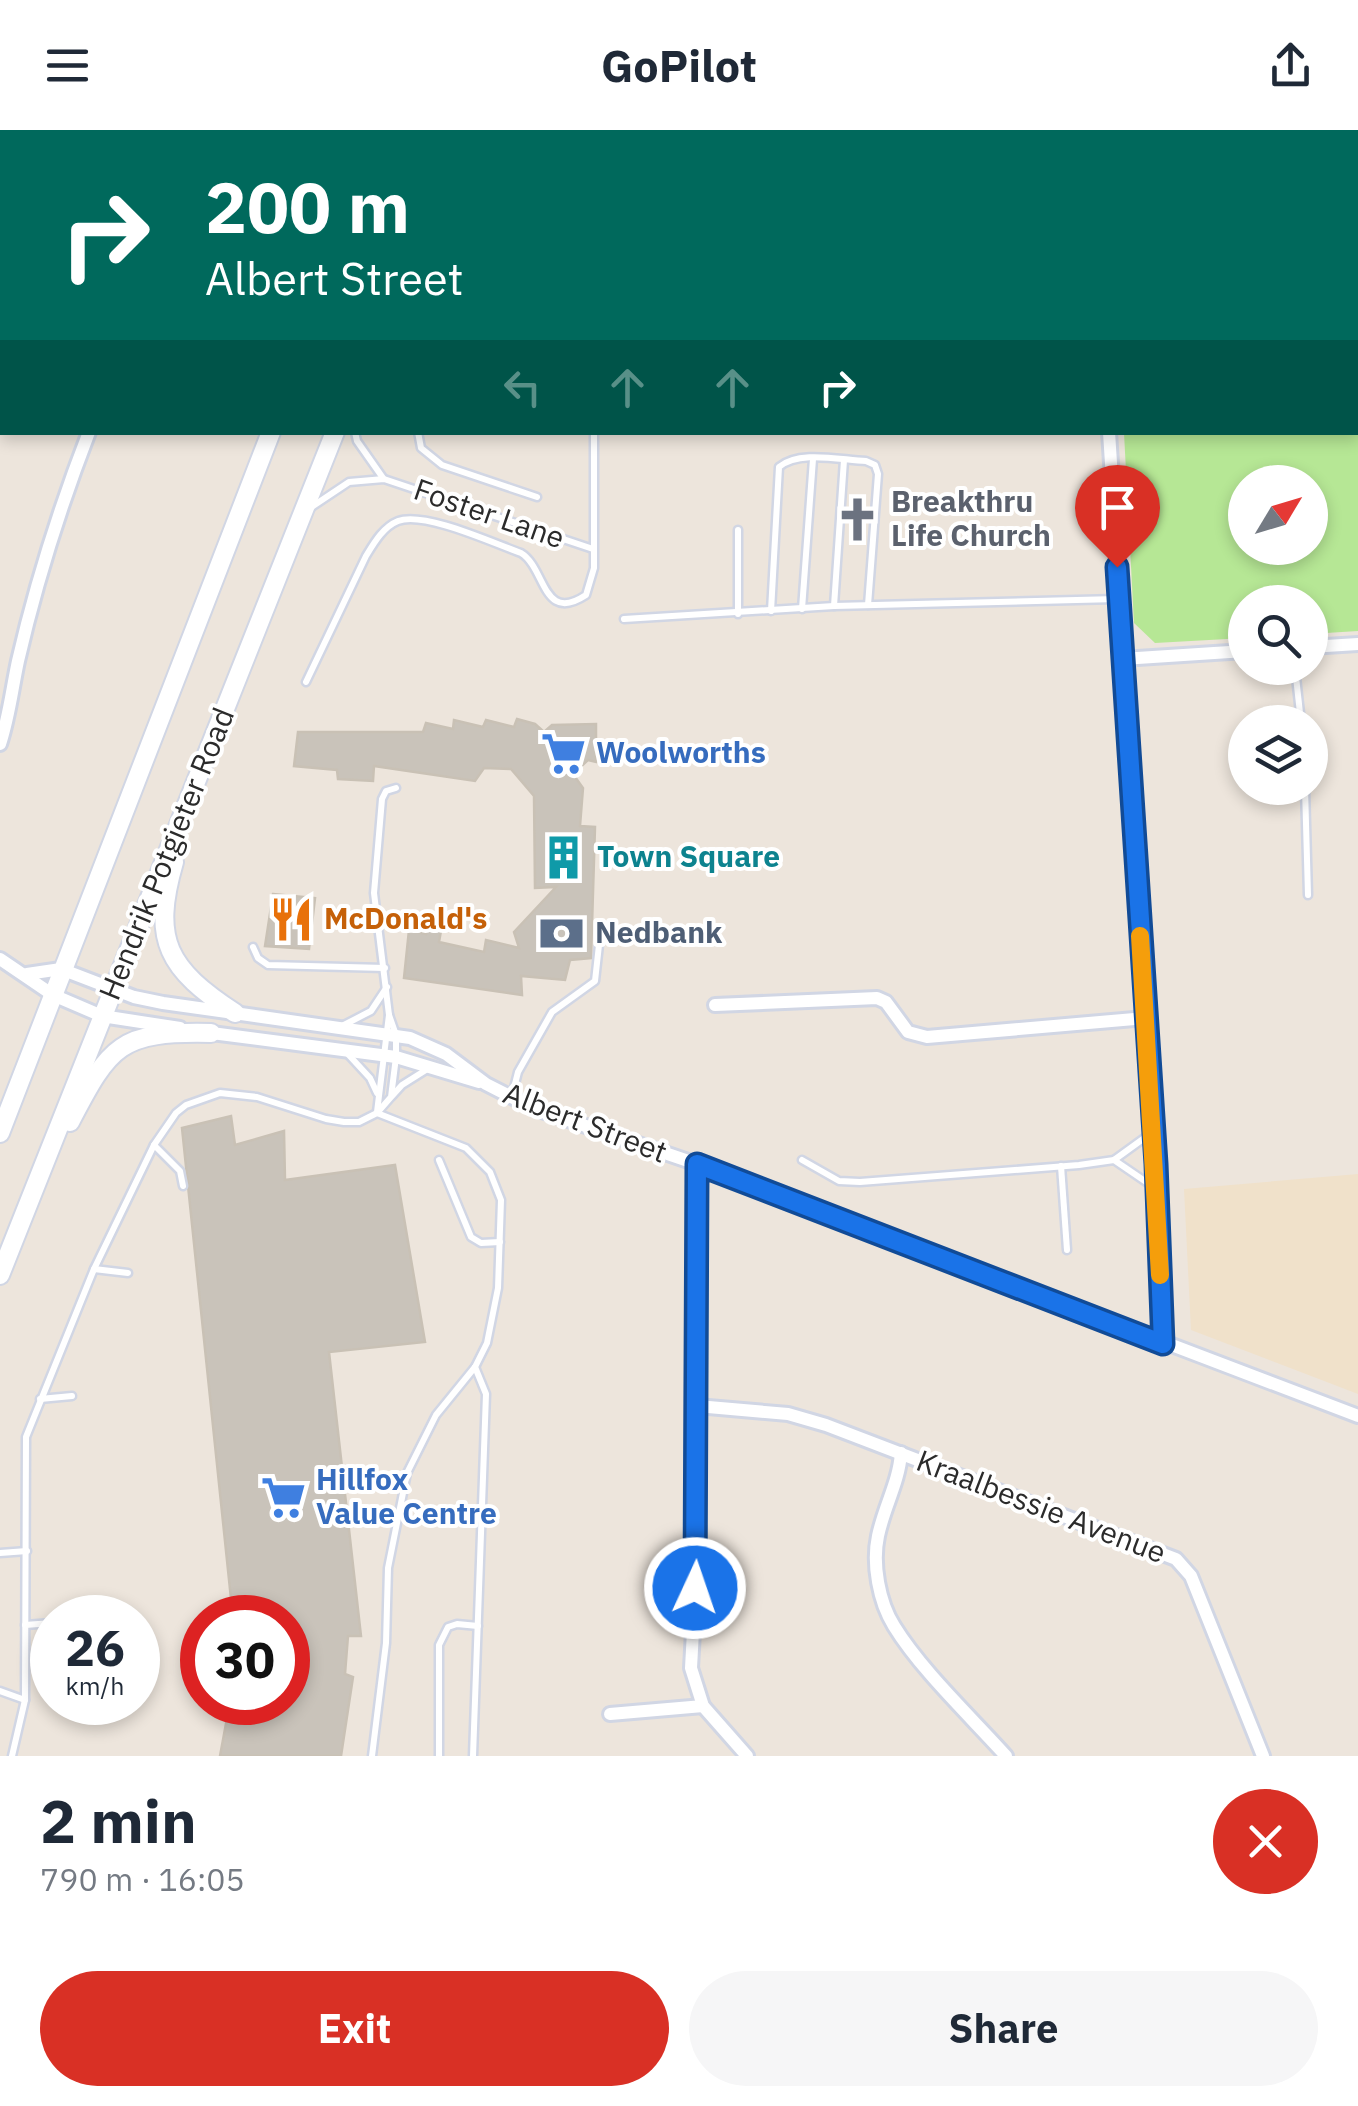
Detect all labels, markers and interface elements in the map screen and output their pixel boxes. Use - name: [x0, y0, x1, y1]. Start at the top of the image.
- text: GoPilot: [601, 36, 757, 94]
- icon: menu: [40, 38, 95, 93]
- icon: share: [1263, 38, 1318, 93]
- text: 200 m: [205, 161, 410, 252]
- icon: right: [40, 170, 170, 300]
- text: Albert Street: [205, 249, 463, 307]
- icon: left: [495, 360, 550, 415]
- icon: ahead: [600, 360, 655, 415]
- icon: ahead: [705, 360, 760, 415]
- icon: right: [810, 360, 865, 415]
- pin: [1075, 465, 1160, 568]
- north arrow: [1228, 465, 1328, 565]
- map controls: [1228, 465, 1328, 805]
- street label: Foster Lane: [409, 469, 570, 557]
- icon: arrive: [1090, 480, 1145, 535]
- place label: Breakthru Life Church: [891, 481, 1051, 554]
- church icon: Breakthru Life Church: [834, 495, 882, 543]
- button: search: [1228, 585, 1328, 685]
- street label: Hendrik Potgieter Road: [89, 702, 242, 1005]
- button: layers: [1228, 705, 1328, 805]
- supermarket icon: Woolworths: [539, 729, 587, 777]
- place label: Woolworths: [596, 732, 766, 771]
- building icon: Town Square: [540, 833, 588, 881]
- place label: Town Square: [597, 836, 780, 875]
- restaurant icon: McDonald's: [267, 895, 315, 943]
- place label: McDonald's: [324, 898, 487, 937]
- bank icon: Nedbank: [538, 909, 586, 957]
- place label: Nedbank: [595, 912, 723, 951]
- street label: Albert Street: [498, 1073, 673, 1171]
- street label: Kraalbessie Avenue: [911, 1440, 1172, 1571]
- place label: Hillfox Value Centre: [316, 1459, 497, 1532]
- supermarket icon: Hillfox Value Centre: [259, 1473, 307, 1521]
- position arrow: [643, 1536, 747, 1640]
- speed limit sign: 30: [180, 1595, 310, 1725]
- text: 26: [65, 1615, 125, 1680]
- text: km/h: [66, 1669, 124, 1702]
- text: 2 min: [40, 1781, 197, 1860]
- button: close: [1213, 1789, 1318, 1894]
- text: 790 m · 16:05: [40, 1858, 245, 1900]
- button: Exit: [40, 1971, 669, 2086]
- button: Share: [689, 1971, 1318, 2086]

